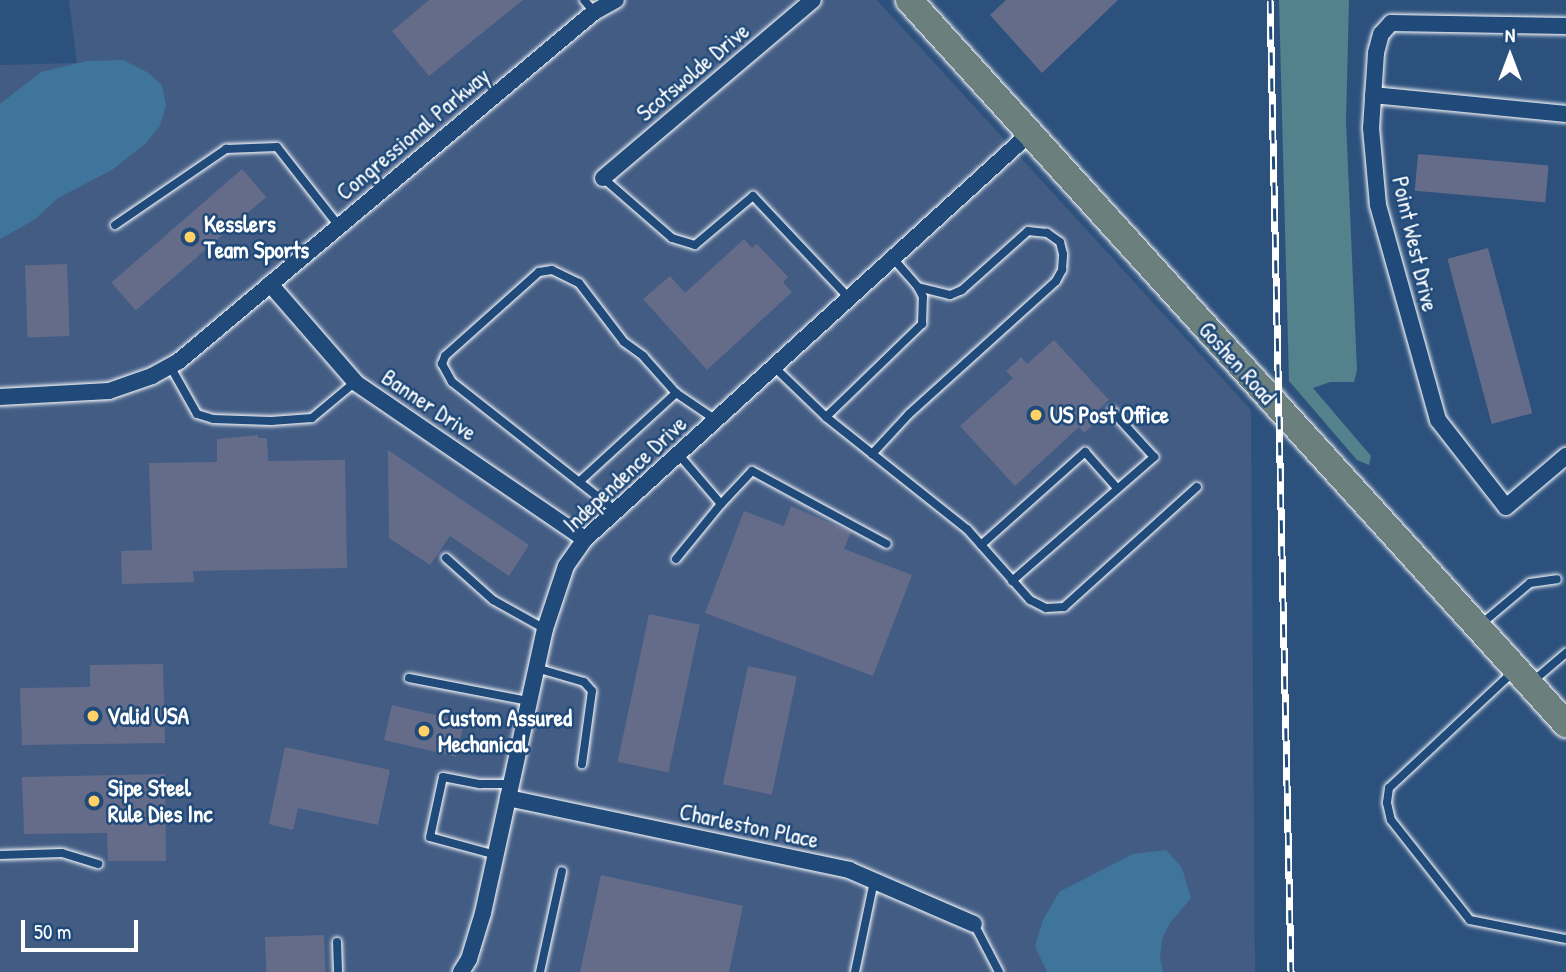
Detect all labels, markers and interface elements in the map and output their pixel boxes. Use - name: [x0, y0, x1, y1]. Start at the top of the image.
- street label: Scotswolde Drive: [631, 17, 755, 127]
- north arrow: [1475, 21, 1545, 91]
- text: N: [1505, 22, 1515, 48]
- street label: Congressional Parkway: [331, 62, 495, 206]
- street label: Point West Drive: [1386, 174, 1444, 314]
- place label: Kesslers Team Sports: [204, 210, 309, 264]
- marker: Kesslers Team Sports: [182, 229, 198, 245]
- street label: Goshen Road: [1193, 316, 1281, 410]
- street label: Banner Drive: [376, 363, 482, 447]
- place label: US Post Office: [1050, 401, 1169, 429]
- marker: US Post Office: [1028, 407, 1044, 423]
- street label: Independence Drive: [558, 410, 692, 538]
- place label: Valid USA: [107, 702, 189, 730]
- place label: Custom Assured Mechanical: [438, 704, 572, 758]
- marker: Valid USA: [85, 708, 101, 724]
- marker: Custom Assured Mechanical: [416, 723, 432, 739]
- place label: Sipe Steel Rule Dies Inc: [108, 774, 212, 828]
- marker: Sipe Steel Rule Dies Inc: [86, 793, 102, 809]
- street label: Charleston Place: [677, 798, 821, 854]
- scale bar: [24, 906, 142, 950]
- text: 50 m: [34, 917, 71, 946]

